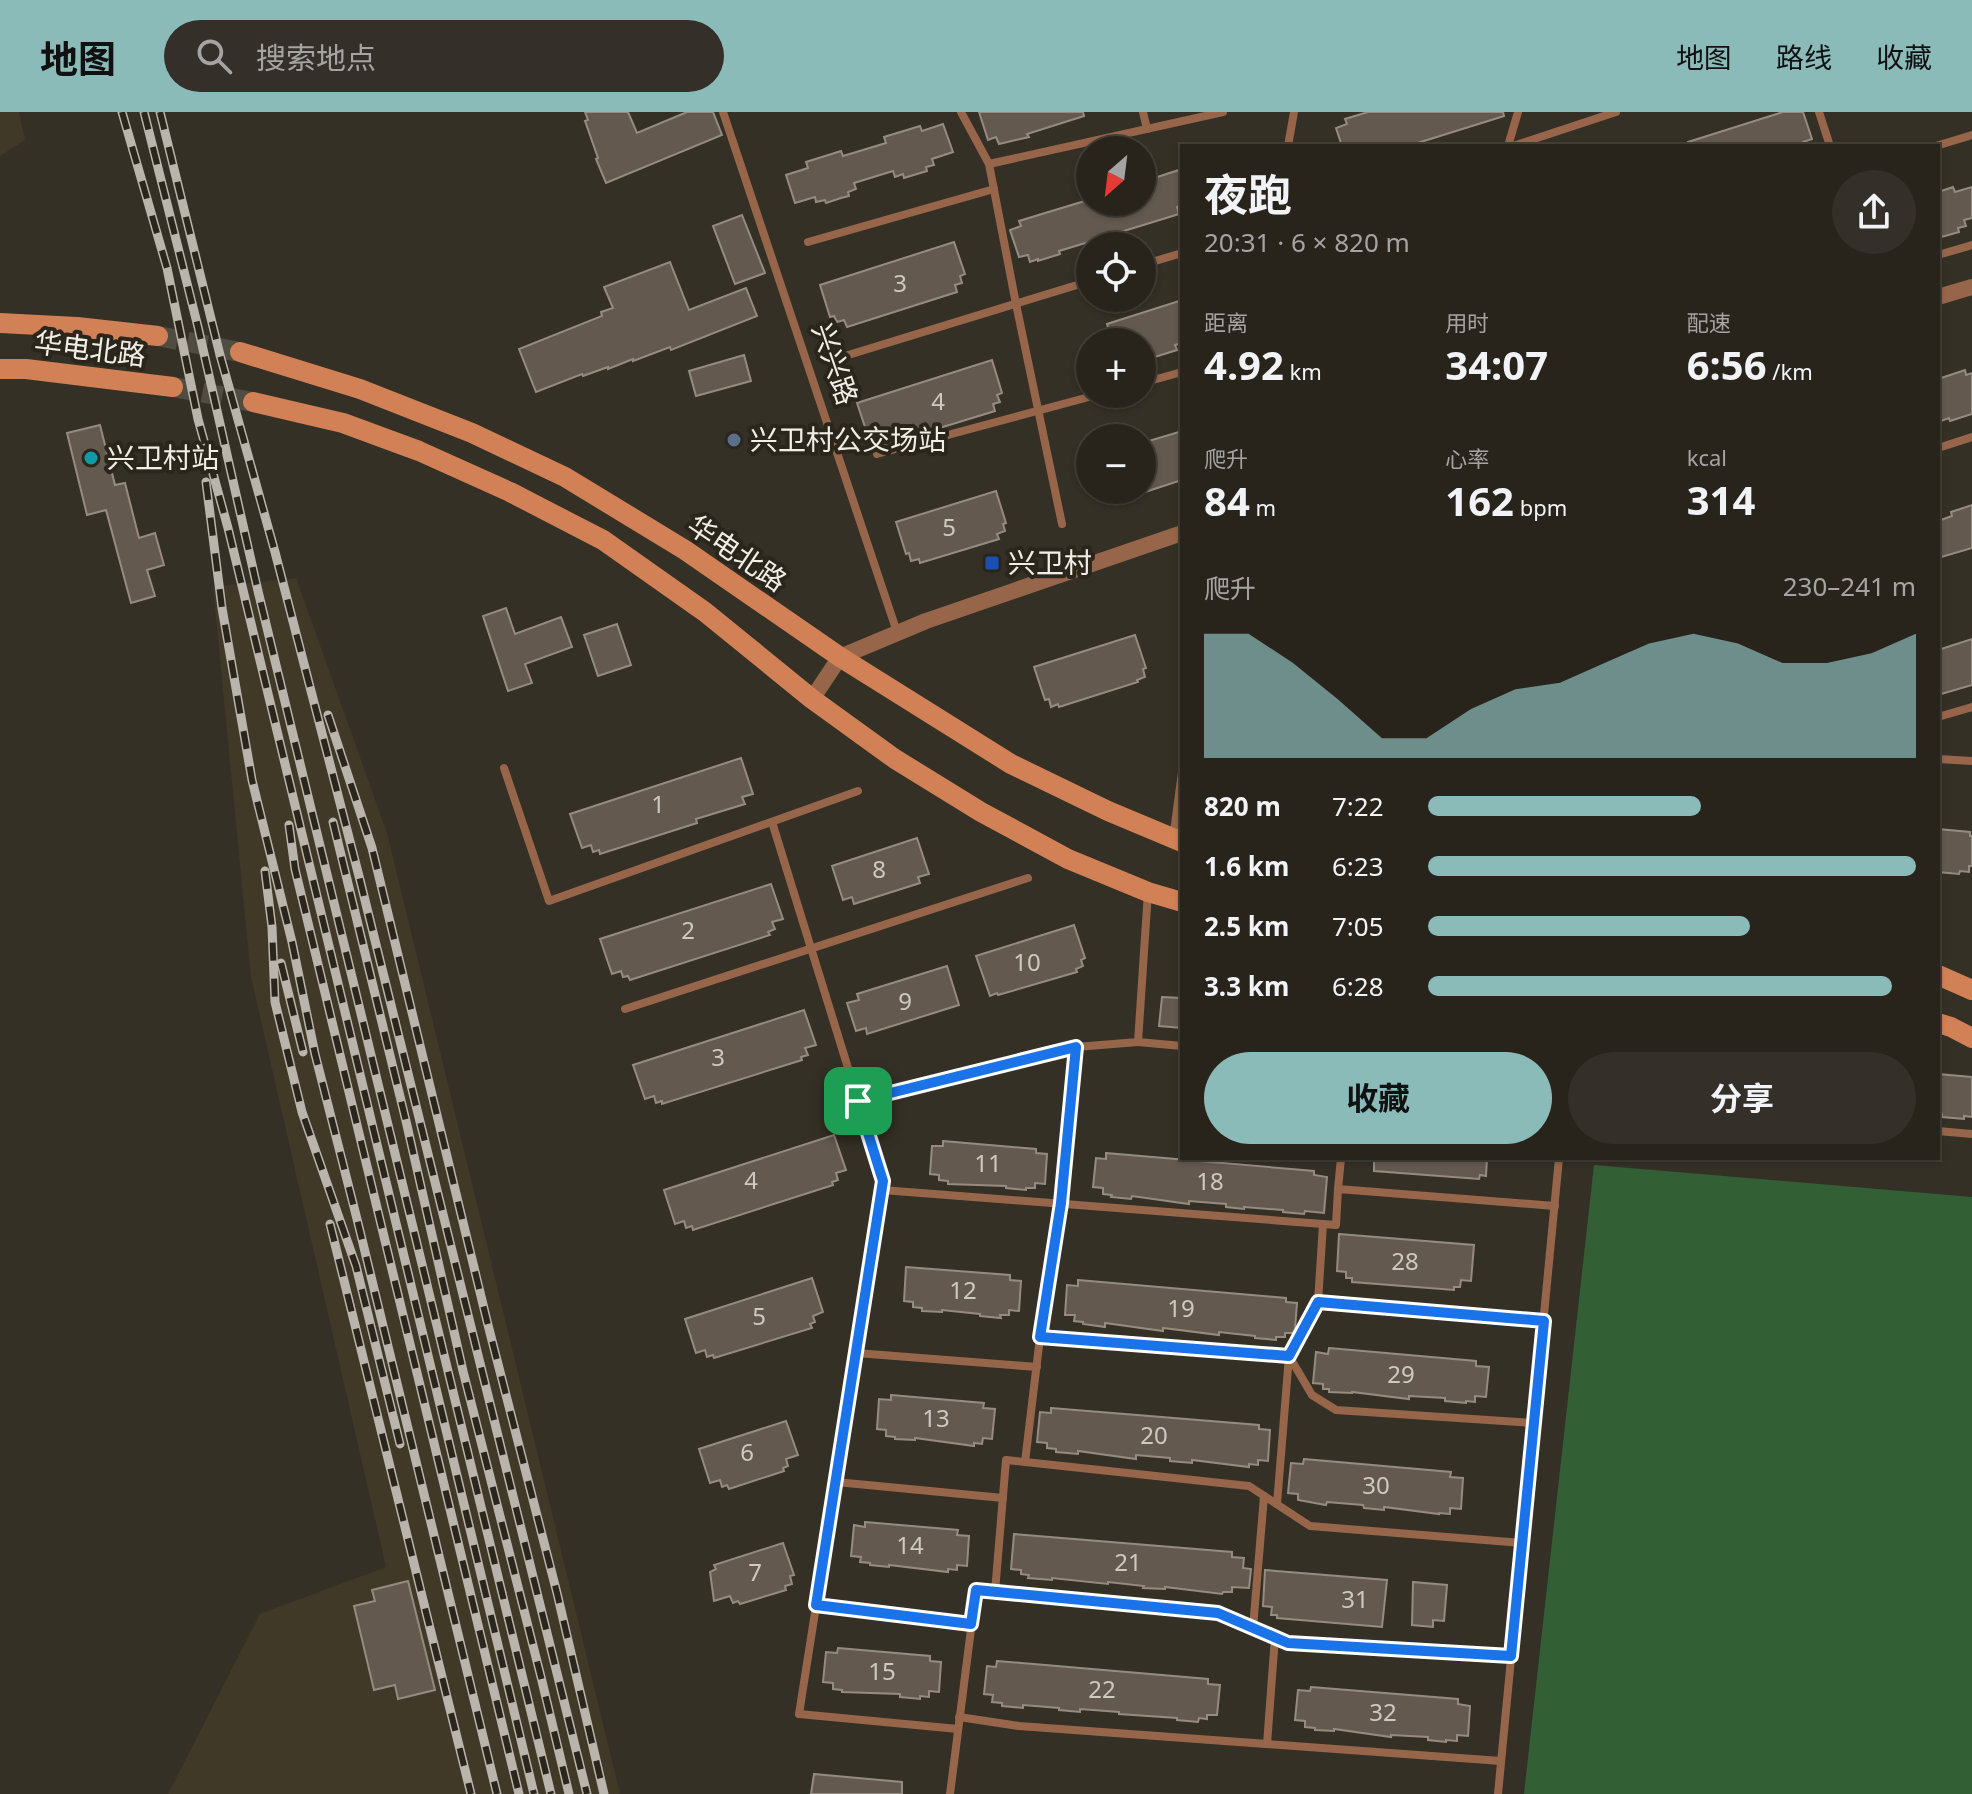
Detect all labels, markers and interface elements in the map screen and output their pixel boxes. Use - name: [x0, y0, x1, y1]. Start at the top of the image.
- search box: [164, 20, 724, 92]
- text: 地图: [40, 32, 116, 84]
- icon: search: [192, 34, 236, 78]
- text: 搜索地点: [256, 37, 376, 78]
- text: 地图: [1676, 38, 1732, 76]
- text: 路线: [1776, 38, 1832, 76]
- text: 收藏: [1876, 38, 1932, 76]
- north arrow: [1076, 136, 1156, 216]
- map controls: [1076, 136, 1156, 504]
- text: 夜跑: [1204, 164, 1292, 224]
- button: share: [1832, 170, 1916, 254]
- text: 20:31 · 6 × 820 m: [1204, 224, 1410, 260]
- button: locate: [1076, 232, 1156, 312]
- house number: 3: [893, 266, 907, 299]
- text: 距离: [1204, 307, 1248, 337]
- text: 用时: [1445, 307, 1489, 337]
- text: 配速: [1687, 307, 1731, 337]
- street label: 兴兴路: [804, 318, 868, 410]
- street label: 华电北路: [32, 322, 148, 374]
- button: +: [1076, 328, 1156, 408]
- text: 4.92: [1204, 337, 1284, 392]
- text: 34:07: [1445, 337, 1548, 392]
- text: 6:56: [1687, 337, 1767, 392]
- text: km: [1284, 356, 1322, 386]
- text: /km: [1767, 356, 1813, 386]
- house number: 4: [931, 384, 945, 417]
- place label: 兴卫村公交场站: [750, 420, 946, 458]
- button: −: [1076, 424, 1156, 504]
- marker: 兴卫村公交场站: [725, 431, 743, 449]
- place label: 兴卫村站: [107, 438, 219, 476]
- text: kcal: [1687, 442, 1727, 472]
- text: 爬升: [1204, 443, 1248, 473]
- text: 心率: [1445, 443, 1489, 473]
- marker: 兴卫村站: [82, 449, 100, 467]
- text: 314: [1687, 472, 1755, 527]
- text: 84: [1204, 473, 1250, 528]
- text: 162: [1445, 473, 1514, 528]
- text: m: [1250, 492, 1276, 522]
- text: bpm: [1514, 492, 1567, 522]
- street label: 华电北路: [681, 505, 795, 599]
- house number: 5: [942, 510, 956, 543]
- place label: 兴卫村: [1008, 543, 1092, 581]
- marker: 兴卫村: [983, 554, 1001, 572]
- text: 230–241 m: [1783, 568, 1916, 604]
- text: 爬升: [1204, 570, 1256, 606]
- house number: 1: [651, 787, 665, 820]
- text: 820 m: [1204, 788, 1281, 824]
- text: 7:22: [1332, 788, 1384, 824]
- text: 1.6 km: [1204, 848, 1289, 884]
- text: 6:23: [1332, 848, 1384, 884]
- house number: 8: [872, 852, 886, 885]
- text: 2.5 km: [1204, 908, 1289, 944]
- text: 7:05: [1332, 908, 1384, 944]
- house number: 2: [681, 913, 695, 946]
- house number: 10: [1013, 945, 1041, 978]
- text: 3.3 km: [1204, 968, 1289, 1004]
- text: 6:28: [1332, 968, 1384, 1004]
- house number: 9: [898, 984, 912, 1017]
- house number: 3: [711, 1040, 725, 1073]
- button: 收藏: [1204, 1052, 1552, 1144]
- button: 分享: [1568, 1052, 1916, 1144]
- pin: [824, 1067, 892, 1135]
- icon: arrive: [836, 1079, 880, 1123]
- house number: 11: [974, 1146, 1002, 1179]
- house number: 4: [744, 1163, 758, 1196]
- house number: 18: [1196, 1164, 1224, 1197]
- house number: 28: [1391, 1244, 1419, 1277]
- house number: 12: [949, 1273, 977, 1306]
- house number: 19: [1167, 1291, 1195, 1324]
- house number: 5: [752, 1299, 766, 1332]
- house number: 29: [1387, 1357, 1415, 1390]
- house number: 13: [922, 1401, 950, 1434]
- house number: 20: [1140, 1418, 1168, 1451]
- house number: 6: [740, 1435, 754, 1468]
- house number: 30: [1362, 1468, 1390, 1501]
- house number: 14: [896, 1528, 924, 1561]
- house number: 21: [1114, 1545, 1142, 1578]
- house number: 7: [748, 1555, 762, 1588]
- house number: 31: [1341, 1582, 1369, 1615]
- house number: 15: [868, 1654, 896, 1687]
- house number: 22: [1088, 1672, 1116, 1705]
- house number: 32: [1369, 1695, 1397, 1728]

